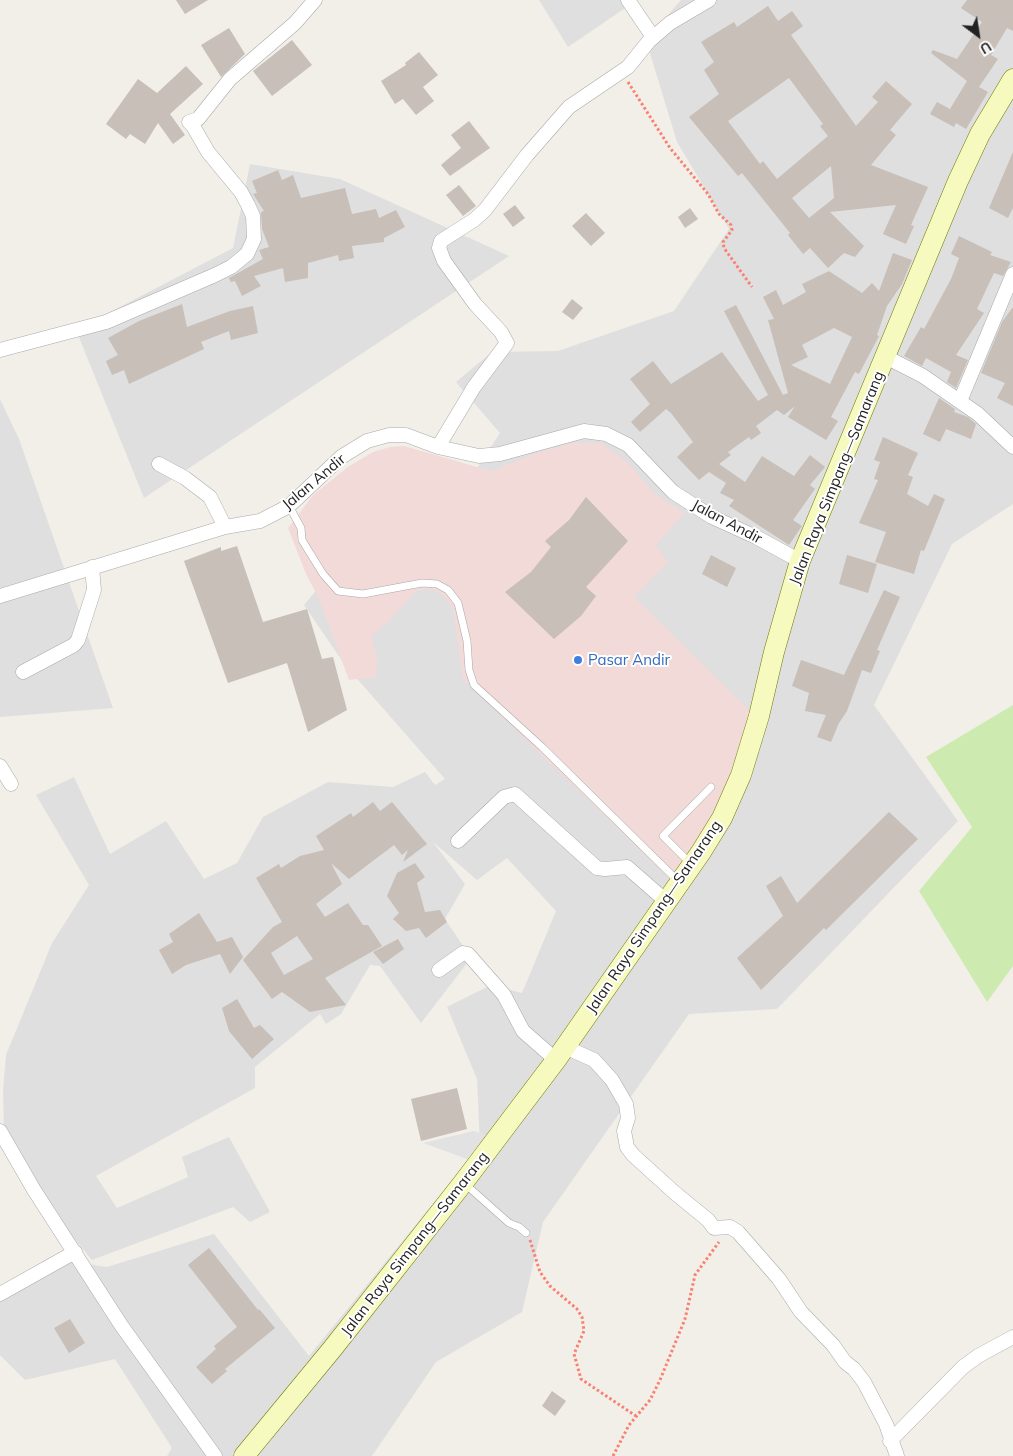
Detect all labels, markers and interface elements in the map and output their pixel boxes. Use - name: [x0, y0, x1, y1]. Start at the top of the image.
- north arrow: [953, 10, 1003, 60]
- text: U: [977, 37, 995, 58]
- street label: Jalan Raya Simpang—Samarang: [786, 369, 888, 587]
- street label: Jalan Andir: [279, 450, 349, 514]
- street label: Jalan Andir: [689, 496, 765, 548]
- place label: Pasar Andir: [588, 651, 670, 669]
- marker: Pasar Andir: [572, 654, 584, 666]
- street label: Jalan Raya Simpang—Samarang: [583, 817, 725, 1017]
- street label: Jalan Raya Simpang—Samarang: [338, 1148, 492, 1340]

